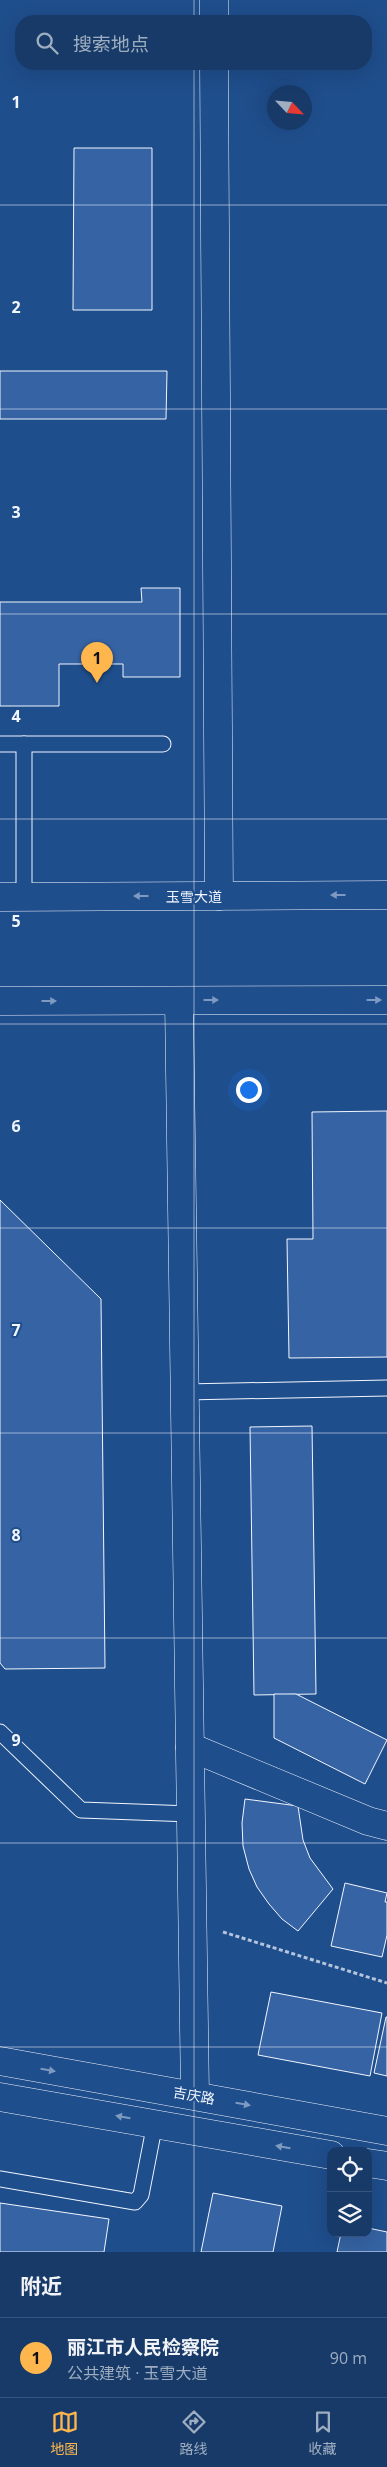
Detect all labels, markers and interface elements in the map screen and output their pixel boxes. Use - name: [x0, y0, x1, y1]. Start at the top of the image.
- search box: [15, 15, 372, 70]
- icon: search: [33, 29, 61, 57]
- text: 搜索地点: [73, 31, 149, 57]
- north arrow: [267, 85, 312, 130]
- text: 1: [11, 91, 21, 113]
- text: 2: [11, 296, 21, 318]
- text: 3: [11, 501, 21, 523]
- pin: 1: [81, 642, 113, 683]
- text: 4: [11, 705, 21, 727]
- street label: 玉雪大道: [166, 887, 222, 906]
- one-way arrow: [330, 891, 346, 899]
- one-way arrow: [133, 892, 149, 900]
- text: 5: [11, 910, 21, 932]
- one-way arrow: [203, 996, 219, 1004]
- one-way arrow: [366, 996, 382, 1004]
- one-way arrow: [41, 997, 57, 1005]
- your location: [236, 1077, 262, 1103]
- text: 6: [11, 1115, 21, 1137]
- text: 7: [11, 1319, 21, 1341]
- text: 8: [11, 1524, 21, 1546]
- text: 9: [11, 1729, 21, 1751]
- one-way arrow: [40, 2066, 56, 2074]
- street label: 吉庆路: [172, 2082, 216, 2108]
- one-way arrow: [235, 2100, 251, 2108]
- one-way arrow: [115, 2113, 131, 2121]
- one-way arrow: [274, 2142, 290, 2150]
- map controls: [327, 2147, 372, 2237]
- button: locate: [327, 2147, 372, 2192]
- button: layers: [327, 2192, 372, 2237]
- text: 附近: [20, 2272, 62, 2300]
- text: 丽江市人民检察院: [67, 2334, 219, 2360]
- text: 1: [31, 2347, 41, 2369]
- text: 90 m: [330, 2347, 367, 2369]
- text: 公共建筑 · 玉雪大道: [67, 2362, 208, 2384]
- tab: 地图: [51, 2408, 79, 2458]
- tab: 路线: [180, 2408, 208, 2458]
- tab: 收藏: [309, 2408, 337, 2458]

